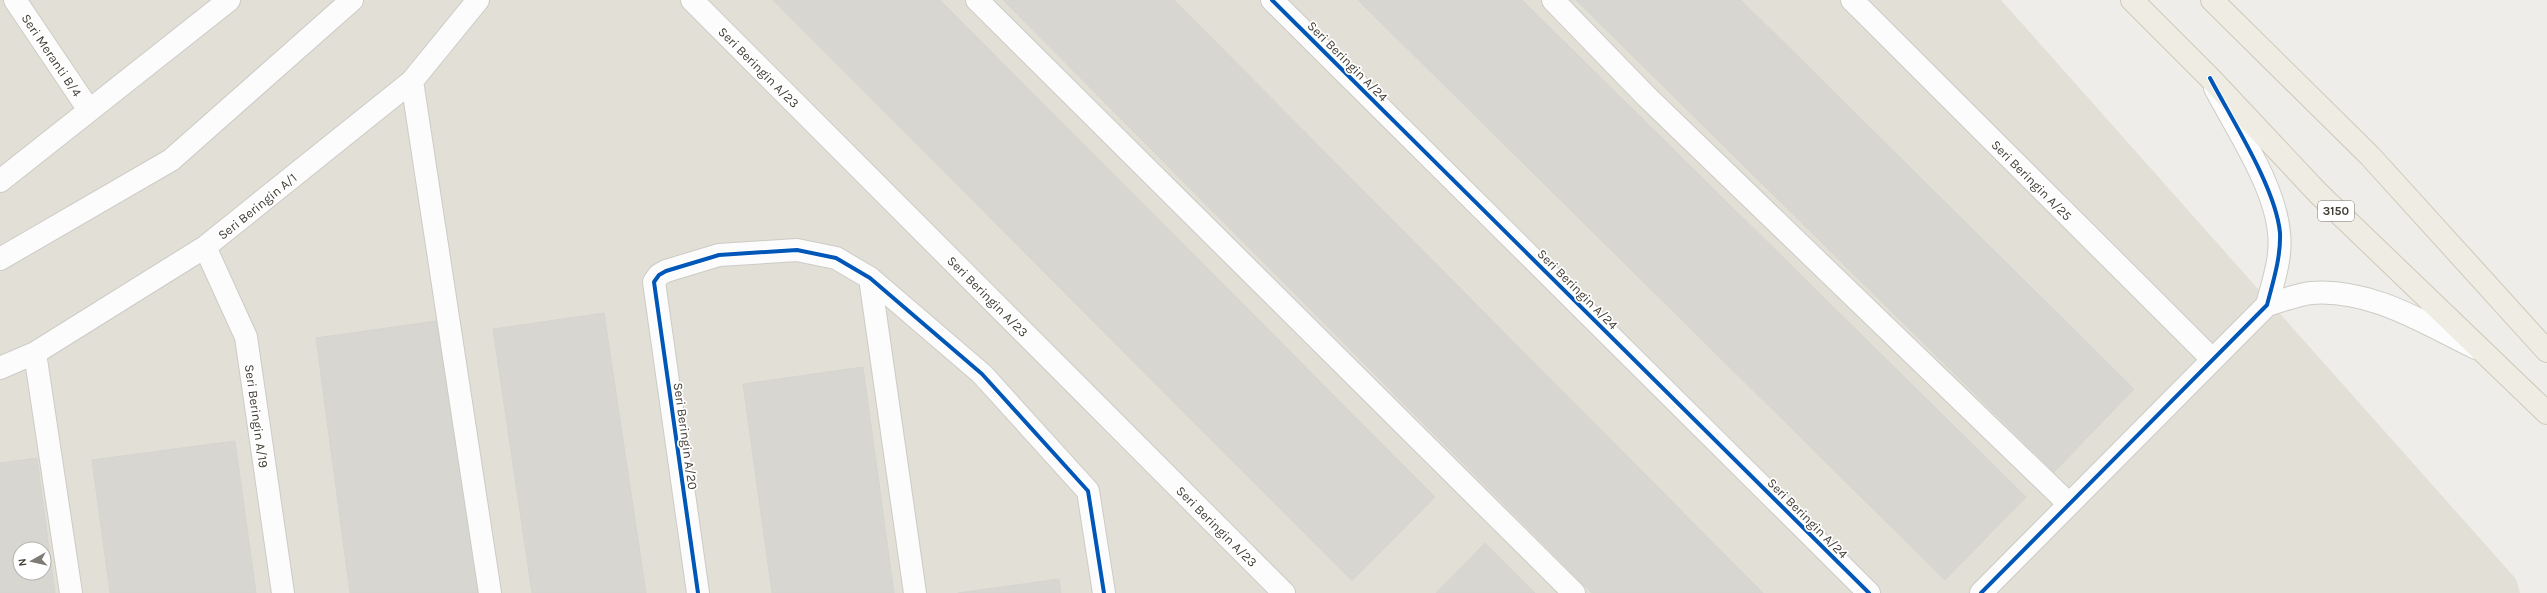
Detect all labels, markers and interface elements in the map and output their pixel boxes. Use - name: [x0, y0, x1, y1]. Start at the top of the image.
- street label: Seri Meranti B/4: [18, 11, 85, 99]
- street label: Seri Beringin A/24: [1304, 18, 1391, 105]
- street label: Seri Beringin A/23: [715, 24, 802, 111]
- street label: Seri Beringin A/25: [1988, 137, 2075, 224]
- street label: Seri Beringin A/1: [215, 170, 300, 243]
- road number: 3150: [2318, 201, 2354, 221]
- street label: Seri Beringin A/24: [1534, 246, 1621, 333]
- street label: Seri Beringin A/23: [944, 253, 1031, 340]
- street label: Seri Beringin A/19: [242, 363, 271, 469]
- street label: Seri Beringin A/20: [671, 382, 700, 491]
- street label: Seri Beringin A/24: [1764, 475, 1851, 562]
- street label: Seri Beringin A/23: [1173, 483, 1260, 570]
- north arrow: [12, 541, 52, 581]
- text: N: [16, 558, 30, 567]

